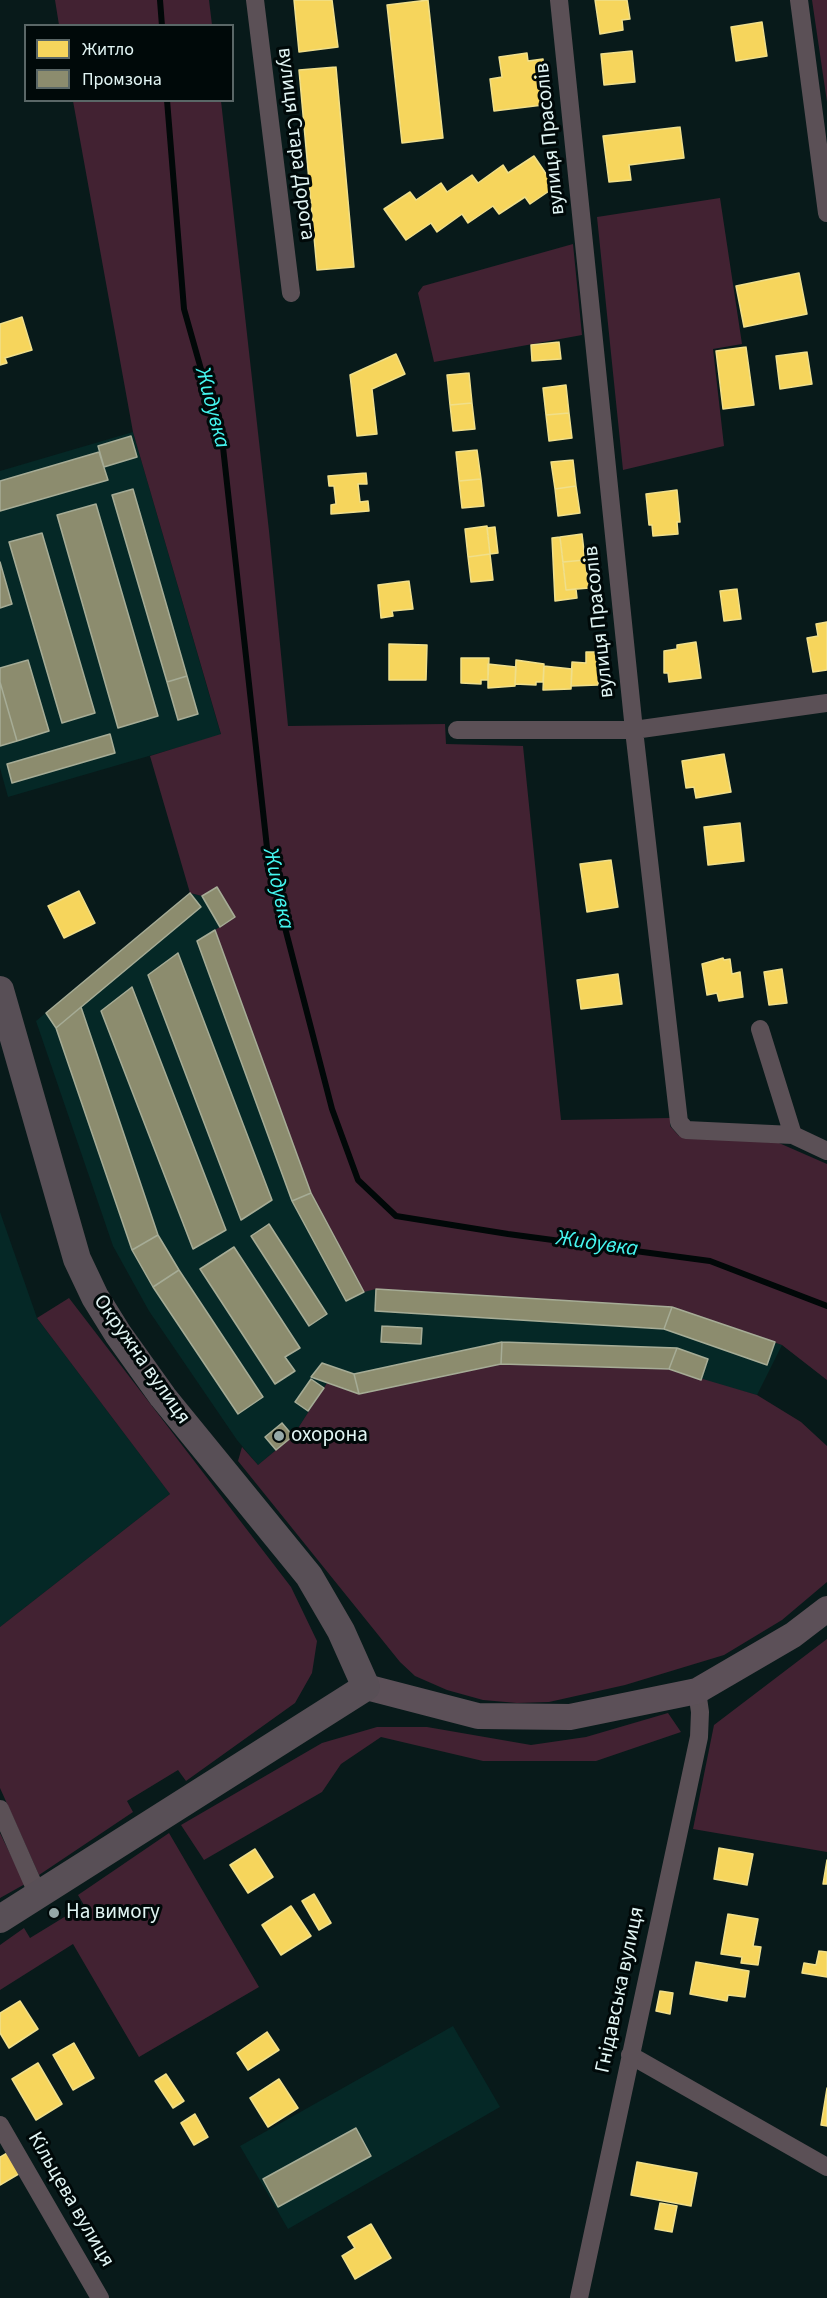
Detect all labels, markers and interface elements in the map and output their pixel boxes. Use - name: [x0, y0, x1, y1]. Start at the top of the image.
- legend: [24, 24, 234, 102]
- text: Житло: [82, 37, 134, 62]
- street label: вулиця Стара Дорога: [271, 46, 319, 242]
- street label: вулиця Прасолів: [530, 62, 572, 216]
- text: Промзона: [82, 67, 162, 92]
- water label: Жидувка: [188, 365, 234, 451]
- street label: вулиця Прасолів: [579, 545, 621, 699]
- water label: Жидувка: [255, 846, 299, 932]
- water label: Жидувка: [554, 1226, 640, 1264]
- street label: Окружна вулиця: [87, 1290, 195, 1430]
- place label: охорона: [291, 1423, 368, 1449]
- marker: охорона: [272, 1429, 286, 1443]
- place label: На вимогу: [66, 1900, 160, 1926]
- street label: Гнідавська вулиця: [591, 1905, 651, 2075]
- marker: На вимогу: [47, 1906, 61, 1920]
- street label: Кільцева вулиця: [21, 2128, 119, 2272]

